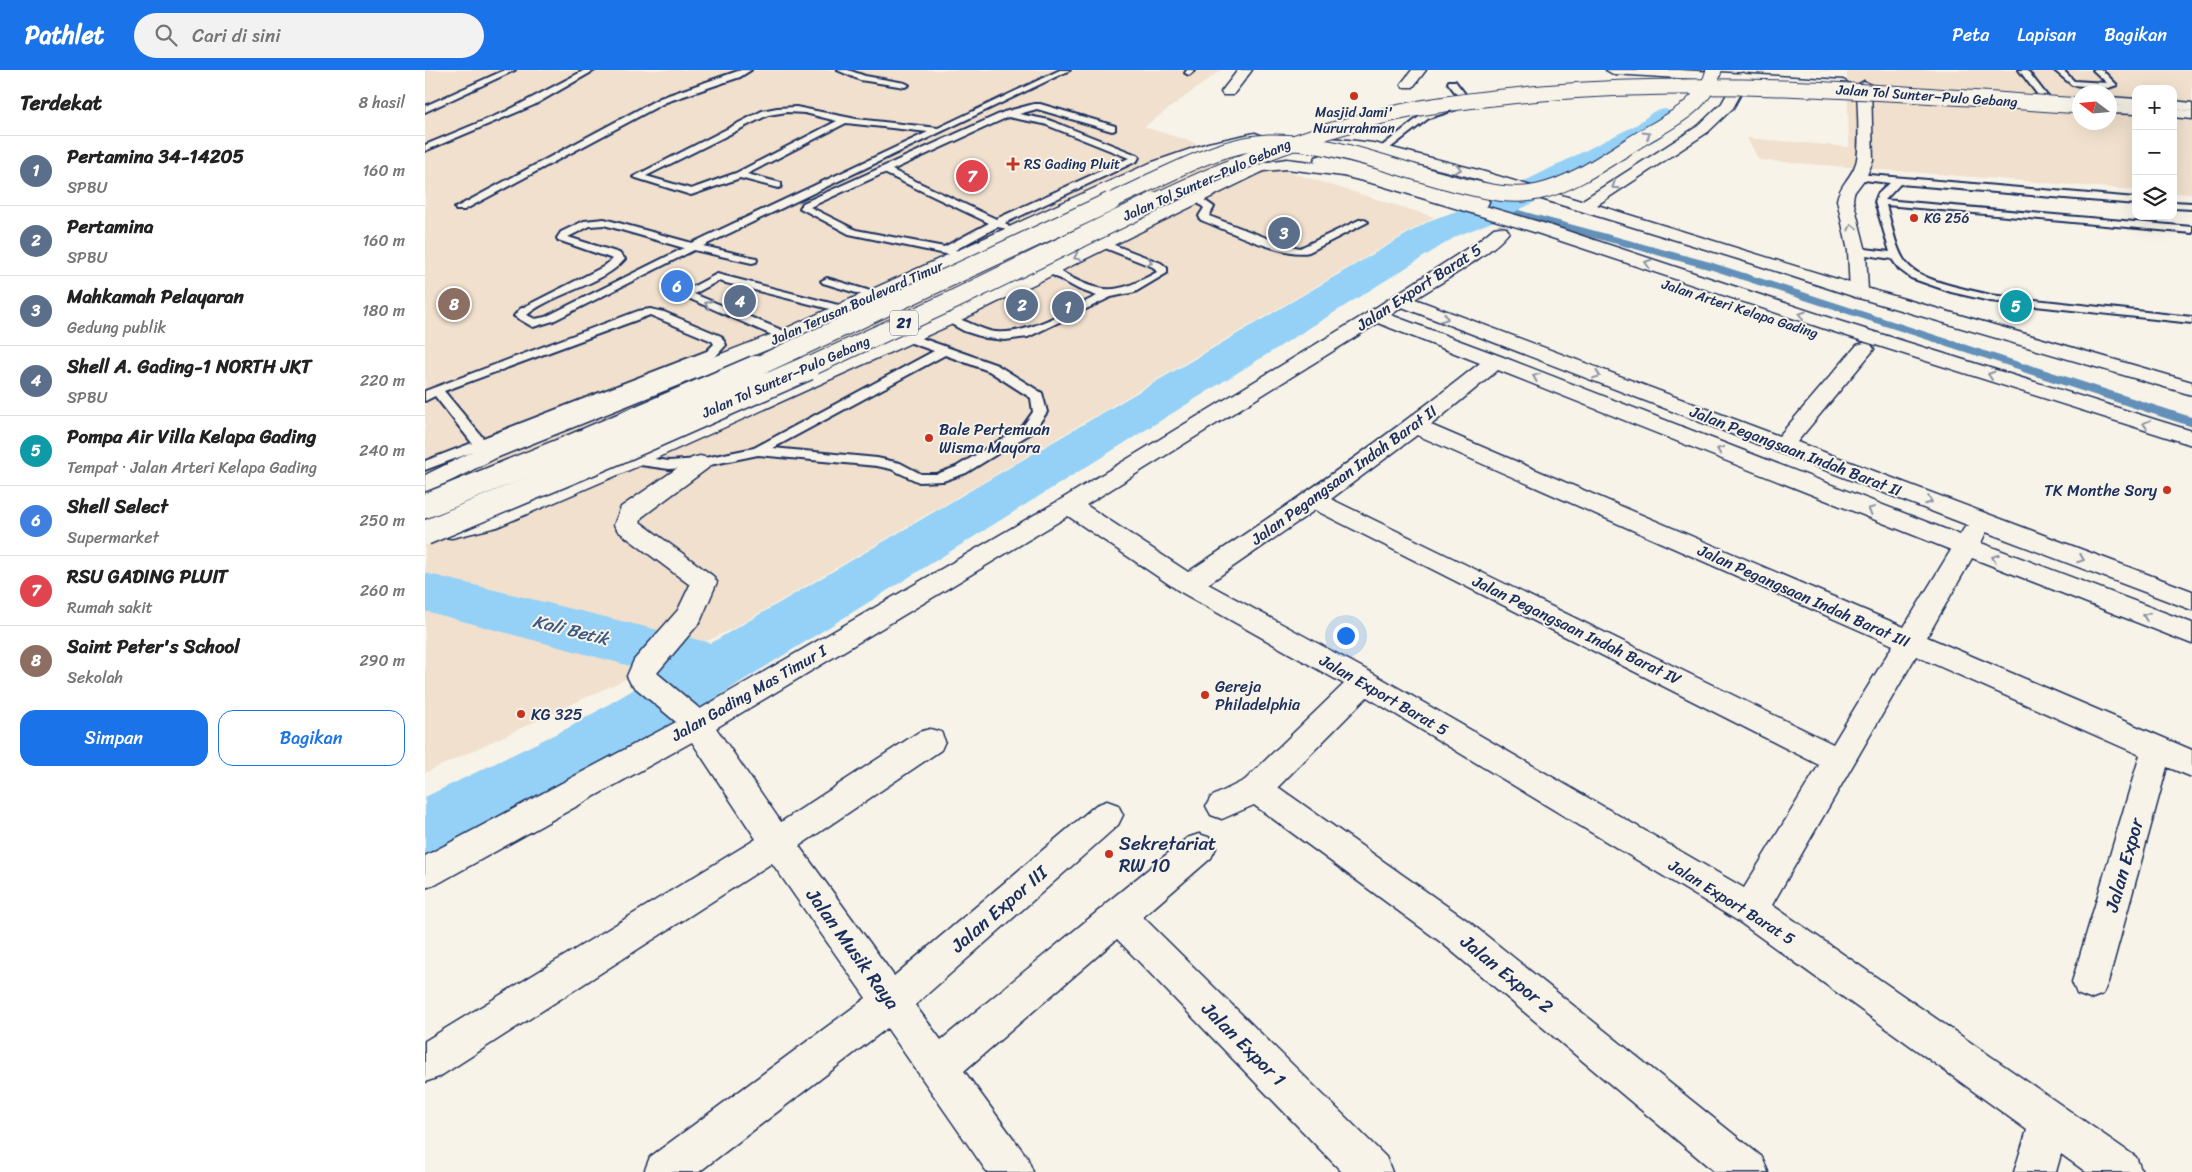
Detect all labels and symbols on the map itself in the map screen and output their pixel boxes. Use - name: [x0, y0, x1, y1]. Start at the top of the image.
- street label: Jalan Tol Sunter–Pulo Gebang: [1834, 77, 2019, 115]
- north arrow: [2072, 85, 2117, 130]
- marker: Masjid Jami' Nururrahman: [1348, 90, 1360, 102]
- place label: Masjid Jami' Nururrahman: [1313, 100, 1395, 141]
- street label: Jalan Tol Sunter–Pulo Gebang: [1118, 132, 1295, 229]
- one-way arrow: [1642, 132, 1651, 142]
- place label: RS Gading Pluit: [1024, 152, 1120, 177]
- pin: 7: [956, 157, 988, 195]
- marker: RS Gading Pluit: [1006, 157, 1020, 171]
- one-way arrow: [1454, 164, 1462, 174]
- one-way arrow: [1611, 180, 1621, 189]
- place label: KG 256: [1924, 206, 1970, 231]
- marker: KG 256: [1908, 212, 1920, 224]
- pin: 3: [1268, 214, 1300, 252]
- one-way arrow: [1847, 222, 1858, 231]
- street label: Jalan Export Barat 5: [1349, 235, 1488, 339]
- one-way arrow: [1073, 251, 1082, 261]
- street label: Jalan Terusan Boulevard Timur: [766, 253, 949, 353]
- one-way arrow: [1144, 256, 1153, 266]
- one-way arrow: [1644, 259, 1653, 269]
- pin: 6: [661, 267, 693, 305]
- street label: Jalan Arteri Kelapa Gading: [1658, 272, 1822, 346]
- pin: 4: [724, 282, 756, 320]
- pin: 8: [438, 285, 470, 323]
- pin: 2: [1006, 286, 1038, 324]
- pin: 5: [2000, 287, 2032, 325]
- pin: 1: [1052, 288, 1084, 326]
- one-way arrow: [704, 299, 712, 309]
- road number: 21: [890, 310, 918, 336]
- one-way arrow: [1799, 311, 1807, 321]
- one-way arrow: [1440, 312, 1449, 322]
- street label: Jalan Tol Sunter–Pulo Gebang: [697, 329, 874, 426]
- one-way arrow: [1592, 369, 1601, 379]
- one-way arrow: [1987, 370, 1995, 380]
- one-way arrow: [1532, 373, 1541, 383]
- street label: Jalan Pegangsaan Indah Barat II: [1244, 397, 1444, 553]
- street label: Jalan Pegangsaan Indah Barat II: [1685, 397, 1906, 505]
- place label: Bale Pertemuan Wisma Mayora: [939, 415, 1050, 462]
- one-way arrow: [2142, 419, 2150, 429]
- marker: Bale Pertemuan Wisma Mayora: [923, 432, 935, 444]
- one-way arrow: [1716, 446, 1725, 456]
- place label: TK Monthe Sory: [2044, 476, 2158, 505]
- marker: TK Monthe Sory: [2161, 484, 2173, 496]
- one-way arrow: [1924, 495, 1933, 505]
- one-way arrow: [1867, 505, 1876, 516]
- street label: Jalan Pegangsaan Indah Barat III: [1692, 536, 1915, 656]
- one-way arrow: [2076, 553, 2085, 563]
- one-way arrow: [1991, 554, 1999, 564]
- street label: Jalan Pegangsaan Indah Barat IV: [1467, 566, 1687, 694]
- water label: Kali Betik: [530, 605, 614, 655]
- one-way arrow: [2143, 612, 2151, 622]
- your location: [1333, 623, 1359, 649]
- street label: Jalan Gading Mas Timur I: [665, 636, 834, 750]
- street label: Jalan Export Barat 5: [1313, 646, 1454, 744]
- place label: Gereja Philadelphia: [1215, 672, 1301, 719]
- marker: Gereja Philadelphia: [1199, 689, 1211, 701]
- place label: KG 325: [531, 700, 583, 729]
- marker: KG 325: [515, 708, 527, 720]
- street label: Jalan Expor: [2095, 813, 2153, 917]
- place label: Sekretariat RW 10: [1119, 827, 1216, 882]
- marker: Sekretariat RW 10: [1103, 848, 1115, 860]
- street label: Jalan Export Barat 5: [1662, 851, 1801, 953]
- street label: Jalan Expor III: [942, 856, 1056, 962]
- street label: Jalan Musik Raya: [797, 881, 909, 1017]
- street label: Jalan Expor 2: [1452, 925, 1561, 1022]
- street label: Jalan Expor 1: [1193, 993, 1294, 1094]

